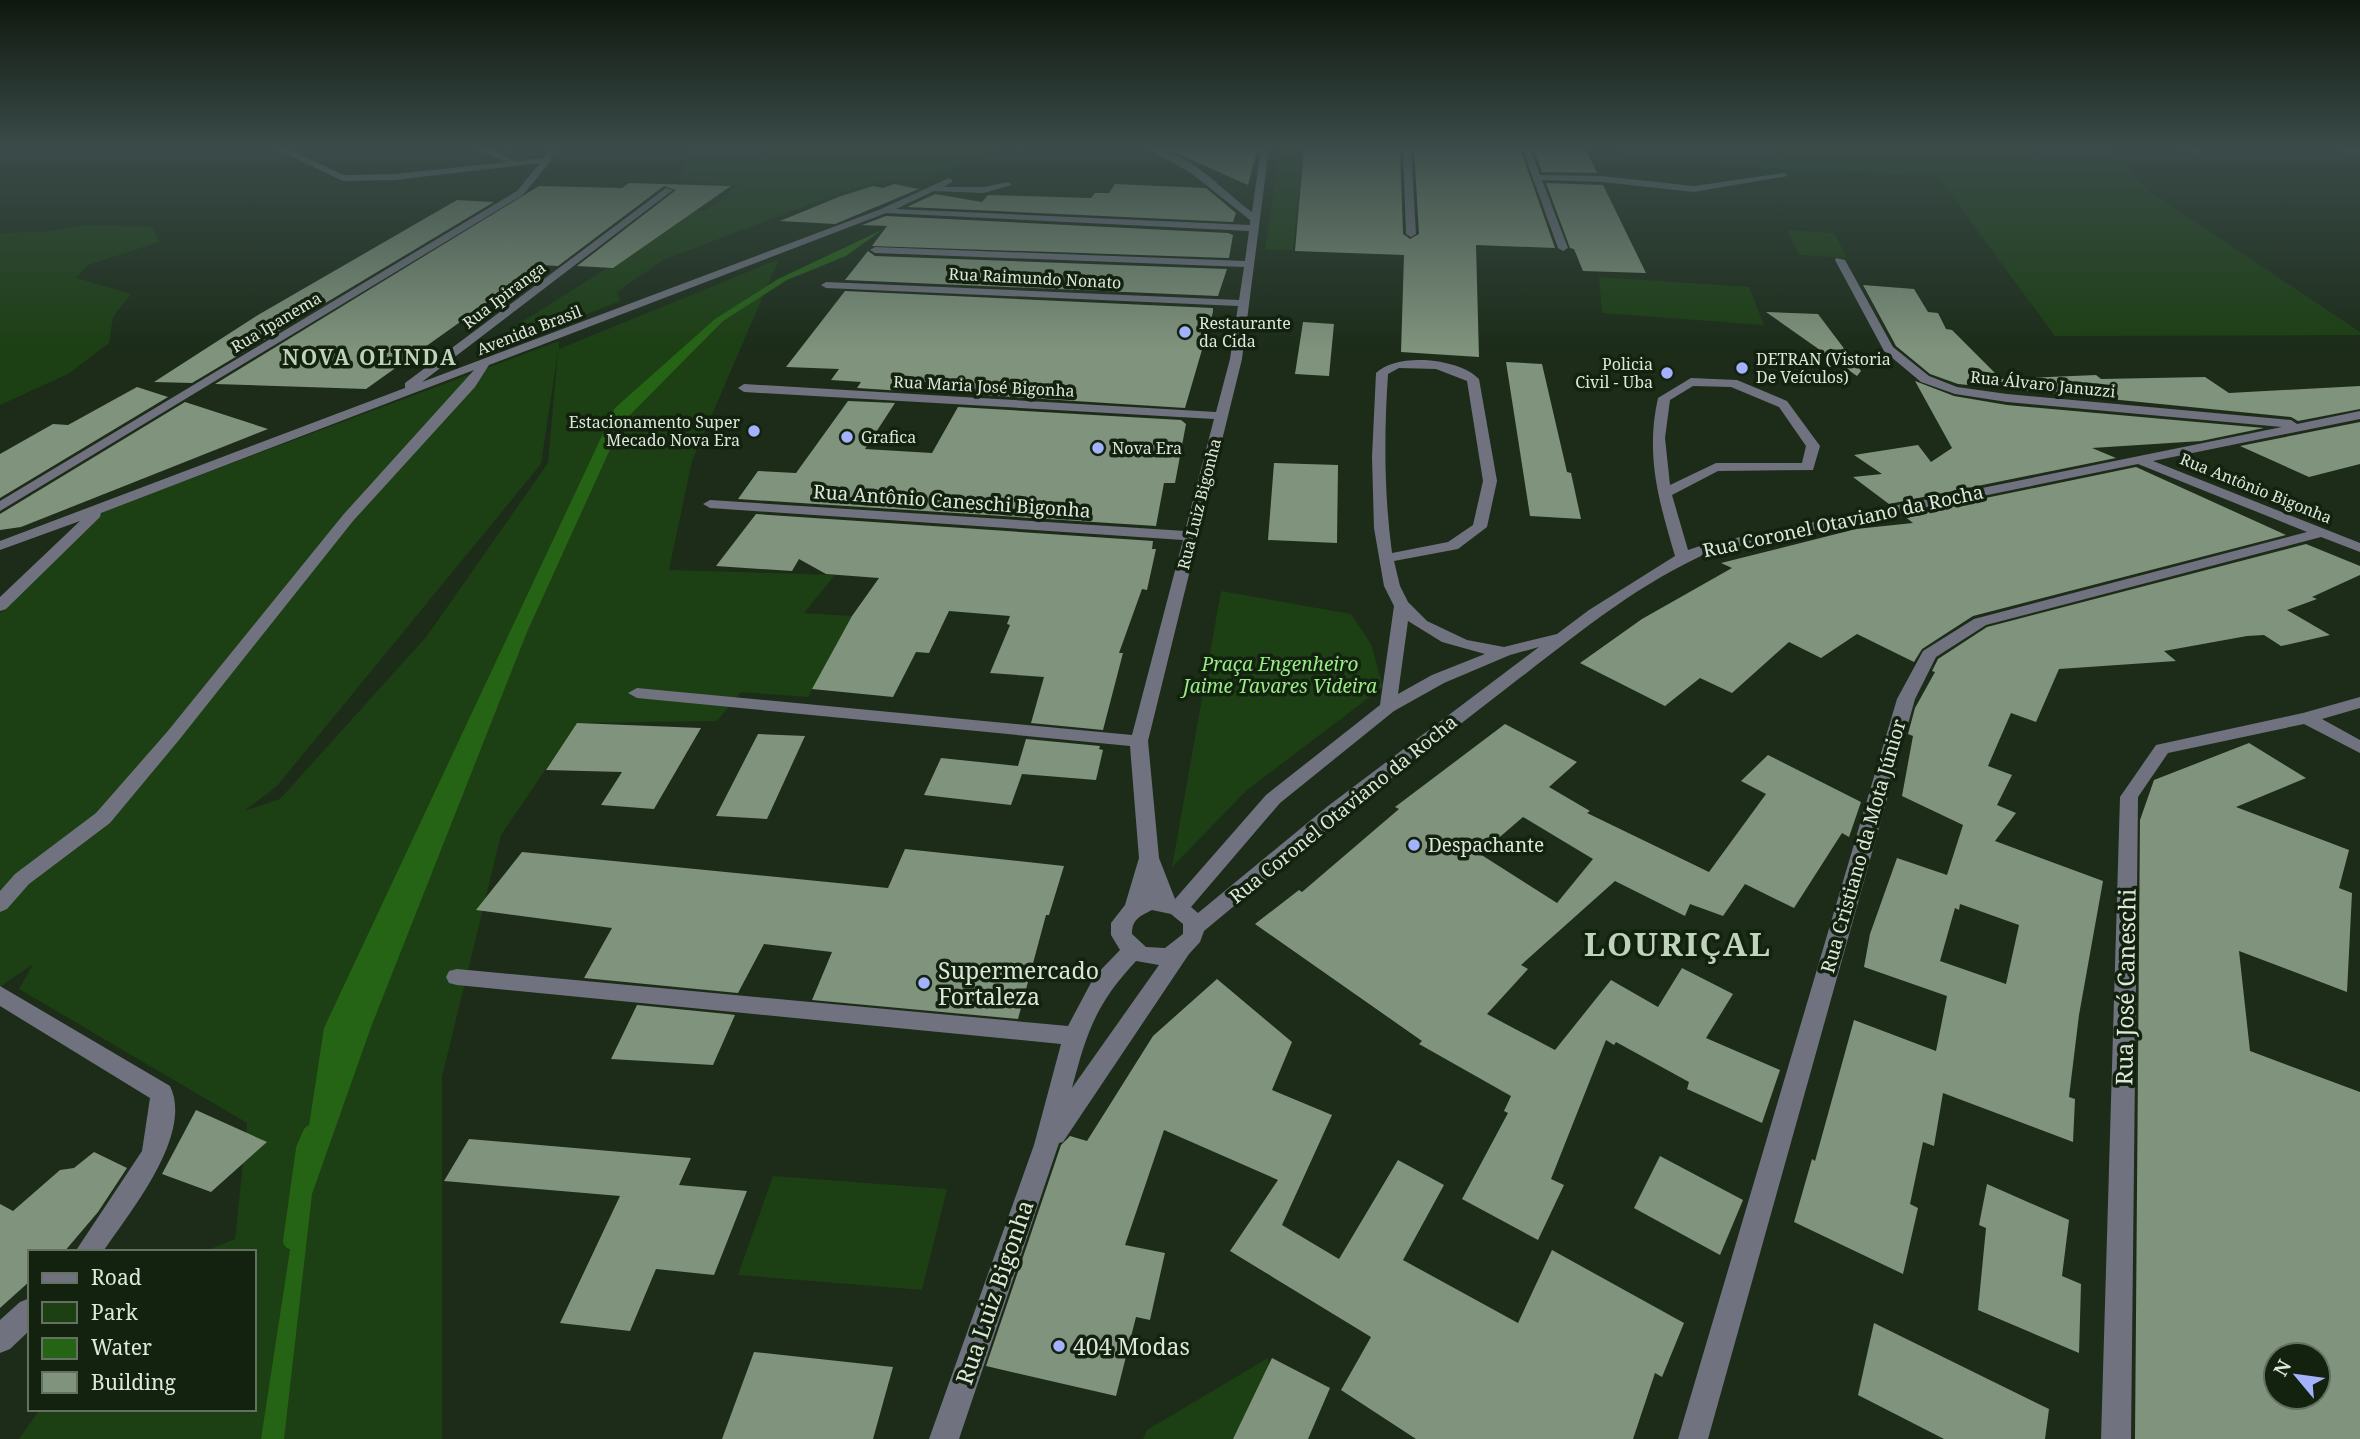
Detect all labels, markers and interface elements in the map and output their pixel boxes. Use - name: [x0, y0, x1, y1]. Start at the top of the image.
- street label: Rua Ipiranga: [458, 256, 550, 334]
- street label: Rua Raimundo Nonato: [948, 262, 1122, 294]
- street label: Rua Ipanema: [227, 286, 325, 358]
- street label: Avenida Brasil: [473, 300, 585, 360]
- place label: Restaurante da Cida: [1199, 312, 1291, 352]
- marker: Restaurante da Cida: [1177, 324, 1193, 340]
- district label: NOVA OLINDA: [282, 343, 458, 371]
- place label: DETRAN (Vistoria De Veículos): [1756, 348, 1891, 388]
- place label: Policia Civil - Uba: [1575, 353, 1653, 393]
- marker: DETRAN (Vistoria De Veículos): [1734, 360, 1750, 376]
- marker: Policia Civil - Uba: [1659, 365, 1675, 381]
- street label: Rua Álvaro Januzzi: [1969, 365, 2117, 403]
- street label: Rua Maria José Bigonha: [893, 370, 1075, 402]
- place label: Estacionamento Super Mecado Nova Era: [569, 411, 740, 451]
- marker: Estacionamento Super Mecado Nova Era: [746, 423, 762, 439]
- place label: Grafica: [861, 426, 916, 448]
- marker: Grafica: [839, 429, 855, 445]
- street label: Rua Luiz Bigonha: [1172, 436, 1226, 572]
- place label: Nova Era: [1112, 437, 1182, 459]
- marker: Nova Era: [1090, 440, 1106, 456]
- street label: Rua Antônio Bigonha: [2177, 447, 2335, 529]
- street label: Rua Antônio Caneschi Bigonha: [812, 478, 1092, 524]
- street label: Rua Coronel Otaviano da Rocha: [1700, 479, 1986, 563]
- park label: Praça Engenheiro Jaime Tavares Videira: [1180, 651, 1377, 699]
- street label: Rua Coronel Otaviano da Rocha: [1224, 709, 1462, 909]
- street label: Rua Cristiano da Mota Júnior: [1814, 716, 1912, 976]
- place label: Despachante: [1428, 832, 1544, 858]
- marker: Despachante: [1406, 837, 1422, 853]
- street label: Rua José Caneschi: [2107, 888, 2143, 1086]
- district label: LOURIÇAL: [1584, 922, 1772, 965]
- place label: Supermercado Fortaleza: [938, 954, 1099, 1012]
- marker: Supermercado Fortaleza: [916, 975, 932, 991]
- street label: Rua Luiz Bigonha: [947, 1196, 1041, 1388]
- legend: [28, 1250, 256, 1411]
- text: Road: [91, 1263, 142, 1291]
- text: Park: [91, 1298, 138, 1326]
- place label: 404 Modas: [1073, 1330, 1190, 1362]
- text: Water: [91, 1333, 152, 1361]
- marker: 404 Modas: [1051, 1338, 1067, 1354]
- north arrow: [2262, 1341, 2332, 1411]
- text: N: [2267, 1355, 2297, 1381]
- text: Building: [91, 1368, 176, 1396]

